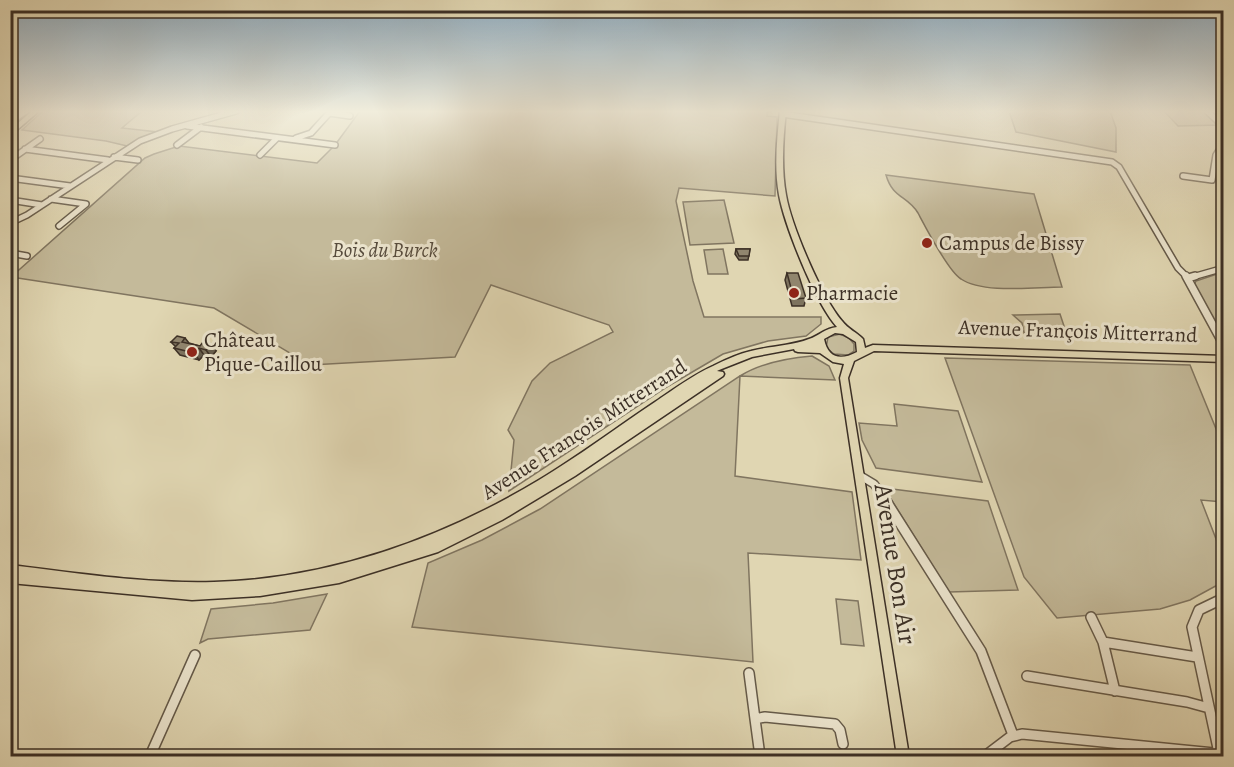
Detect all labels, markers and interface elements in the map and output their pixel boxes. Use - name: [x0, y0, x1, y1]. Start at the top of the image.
- place label: Campus de Bissy: [939, 229, 1084, 257]
- park label: Bois du Burck: [332, 236, 438, 264]
- marker: Campus de Bissy: [920, 236, 934, 250]
- place label: Pharmacie: [806, 279, 898, 307]
- marker: Pharmacie: [787, 286, 801, 300]
- street label: Avenue François Mitterrand: [957, 313, 1199, 349]
- place label: Château Pique-Caillou: [204, 326, 322, 378]
- marker: Château Pique-Caillou: [185, 345, 199, 359]
- street label: Avenue François Mitterrand: [475, 352, 692, 506]
- street label: Avenue Bon Air: [865, 480, 925, 647]

